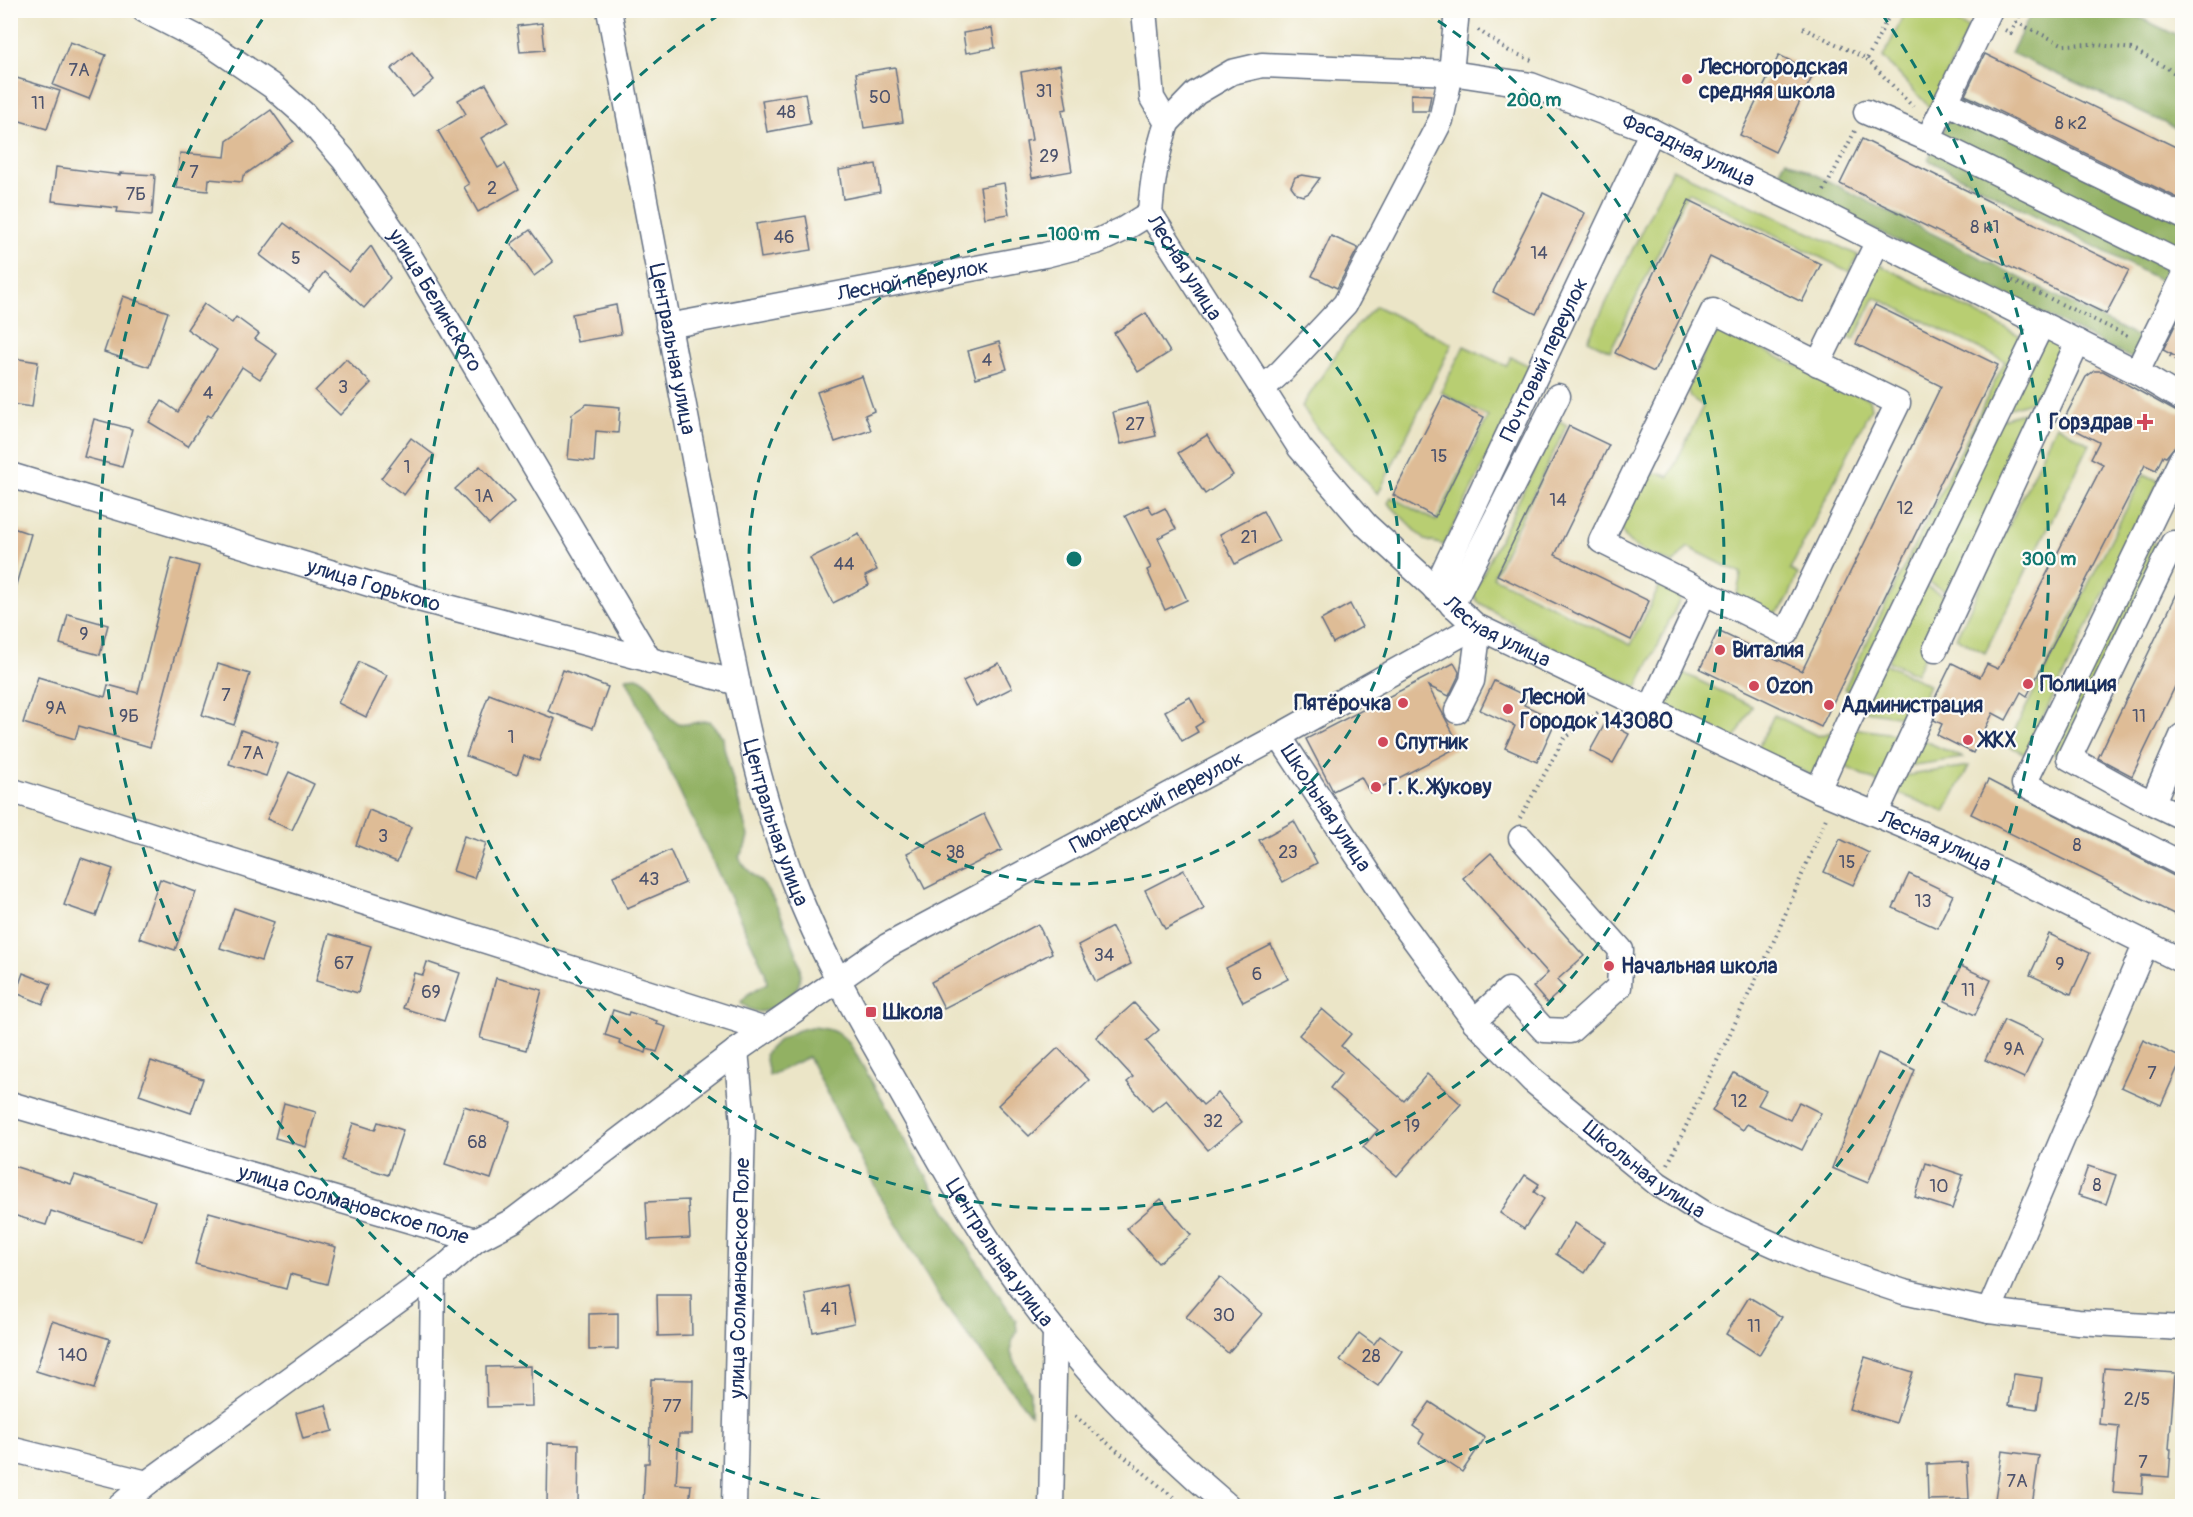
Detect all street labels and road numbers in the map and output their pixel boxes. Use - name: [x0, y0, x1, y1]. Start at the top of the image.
- street label: Фасадная улица: [1619, 107, 1759, 193]
- street label: Лесная улица: [1140, 209, 1229, 326]
- street label: улица Белинского: [382, 222, 489, 376]
- street label: Лесной переулок: [834, 252, 991, 308]
- street label: Центральная улица: [643, 261, 702, 437]
- street label: Почтовый переулок: [1493, 273, 1594, 446]
- street label: улица Горького: [303, 552, 443, 618]
- street label: Лесная улица: [1437, 589, 1555, 673]
- street label: Центральная улица: [737, 736, 815, 910]
- street label: Школьная улица: [1275, 739, 1378, 877]
- street label: Пионерский переулок: [1065, 744, 1248, 859]
- street label: Лесная улица: [1874, 803, 1996, 878]
- street label: Школьная улица: [1578, 1114, 1711, 1224]
- street label: улица Солмановское Поле: [723, 1157, 756, 1400]
- street label: улица Солмановское поле: [234, 1158, 473, 1251]
- street label: Центральная улица: [940, 1174, 1060, 1332]

